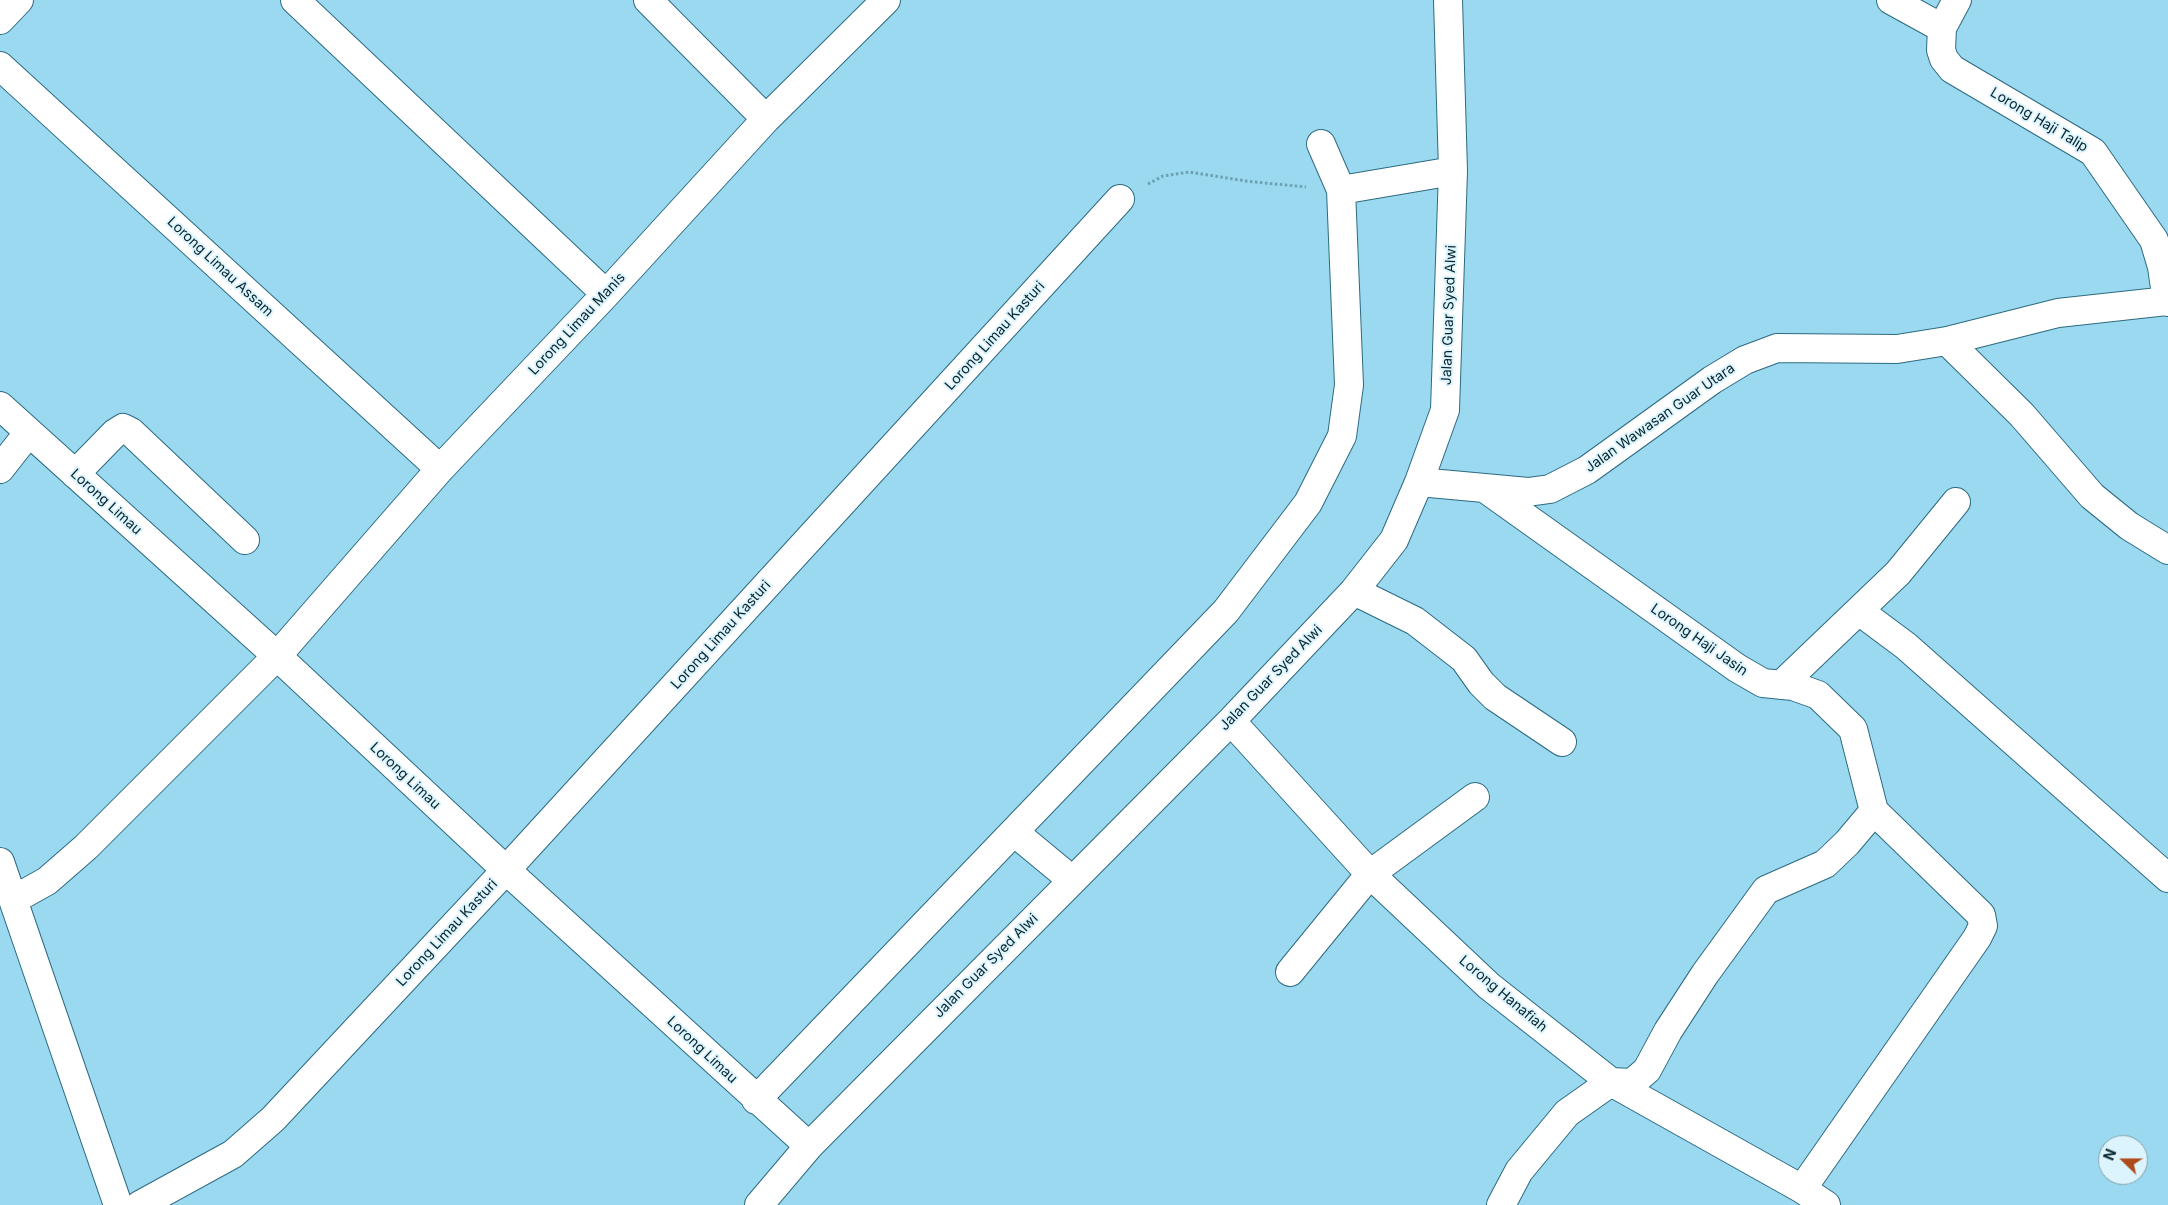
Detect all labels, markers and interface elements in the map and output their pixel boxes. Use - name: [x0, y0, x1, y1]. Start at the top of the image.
- street label: Lorong Haji Talip: [1987, 84, 2091, 156]
- street label: Lorong Limau Assam: [164, 214, 276, 320]
- street label: Jalan Guar Syed Alwi: [1438, 245, 1460, 385]
- street label: Lorong Limau Manis: [525, 269, 629, 379]
- street label: Lorong Limau Kasturi: [942, 278, 1048, 394]
- street label: Jalan Wawasan Guar Utara: [1582, 360, 1738, 476]
- street label: Lorong Limau: [67, 466, 145, 538]
- street label: Lorong Limau Kasturi: [668, 577, 774, 693]
- street label: Lorong Haji Jasin: [1647, 600, 1751, 680]
- street label: Jalan Guar Syed Alwi: [1216, 622, 1326, 734]
- street label: Lorong Limau: [366, 739, 444, 813]
- street label: Lorong Limau Kasturi: [393, 876, 501, 990]
- street label: Jalan Guar Syed Alwi: [930, 910, 1042, 1022]
- street label: Lorong Hanafiah: [1456, 952, 1550, 1036]
- street label: Lorong Limau: [663, 1013, 741, 1087]
- north arrow: [2098, 1135, 2148, 1185]
- text: N: [2100, 1146, 2119, 1163]

